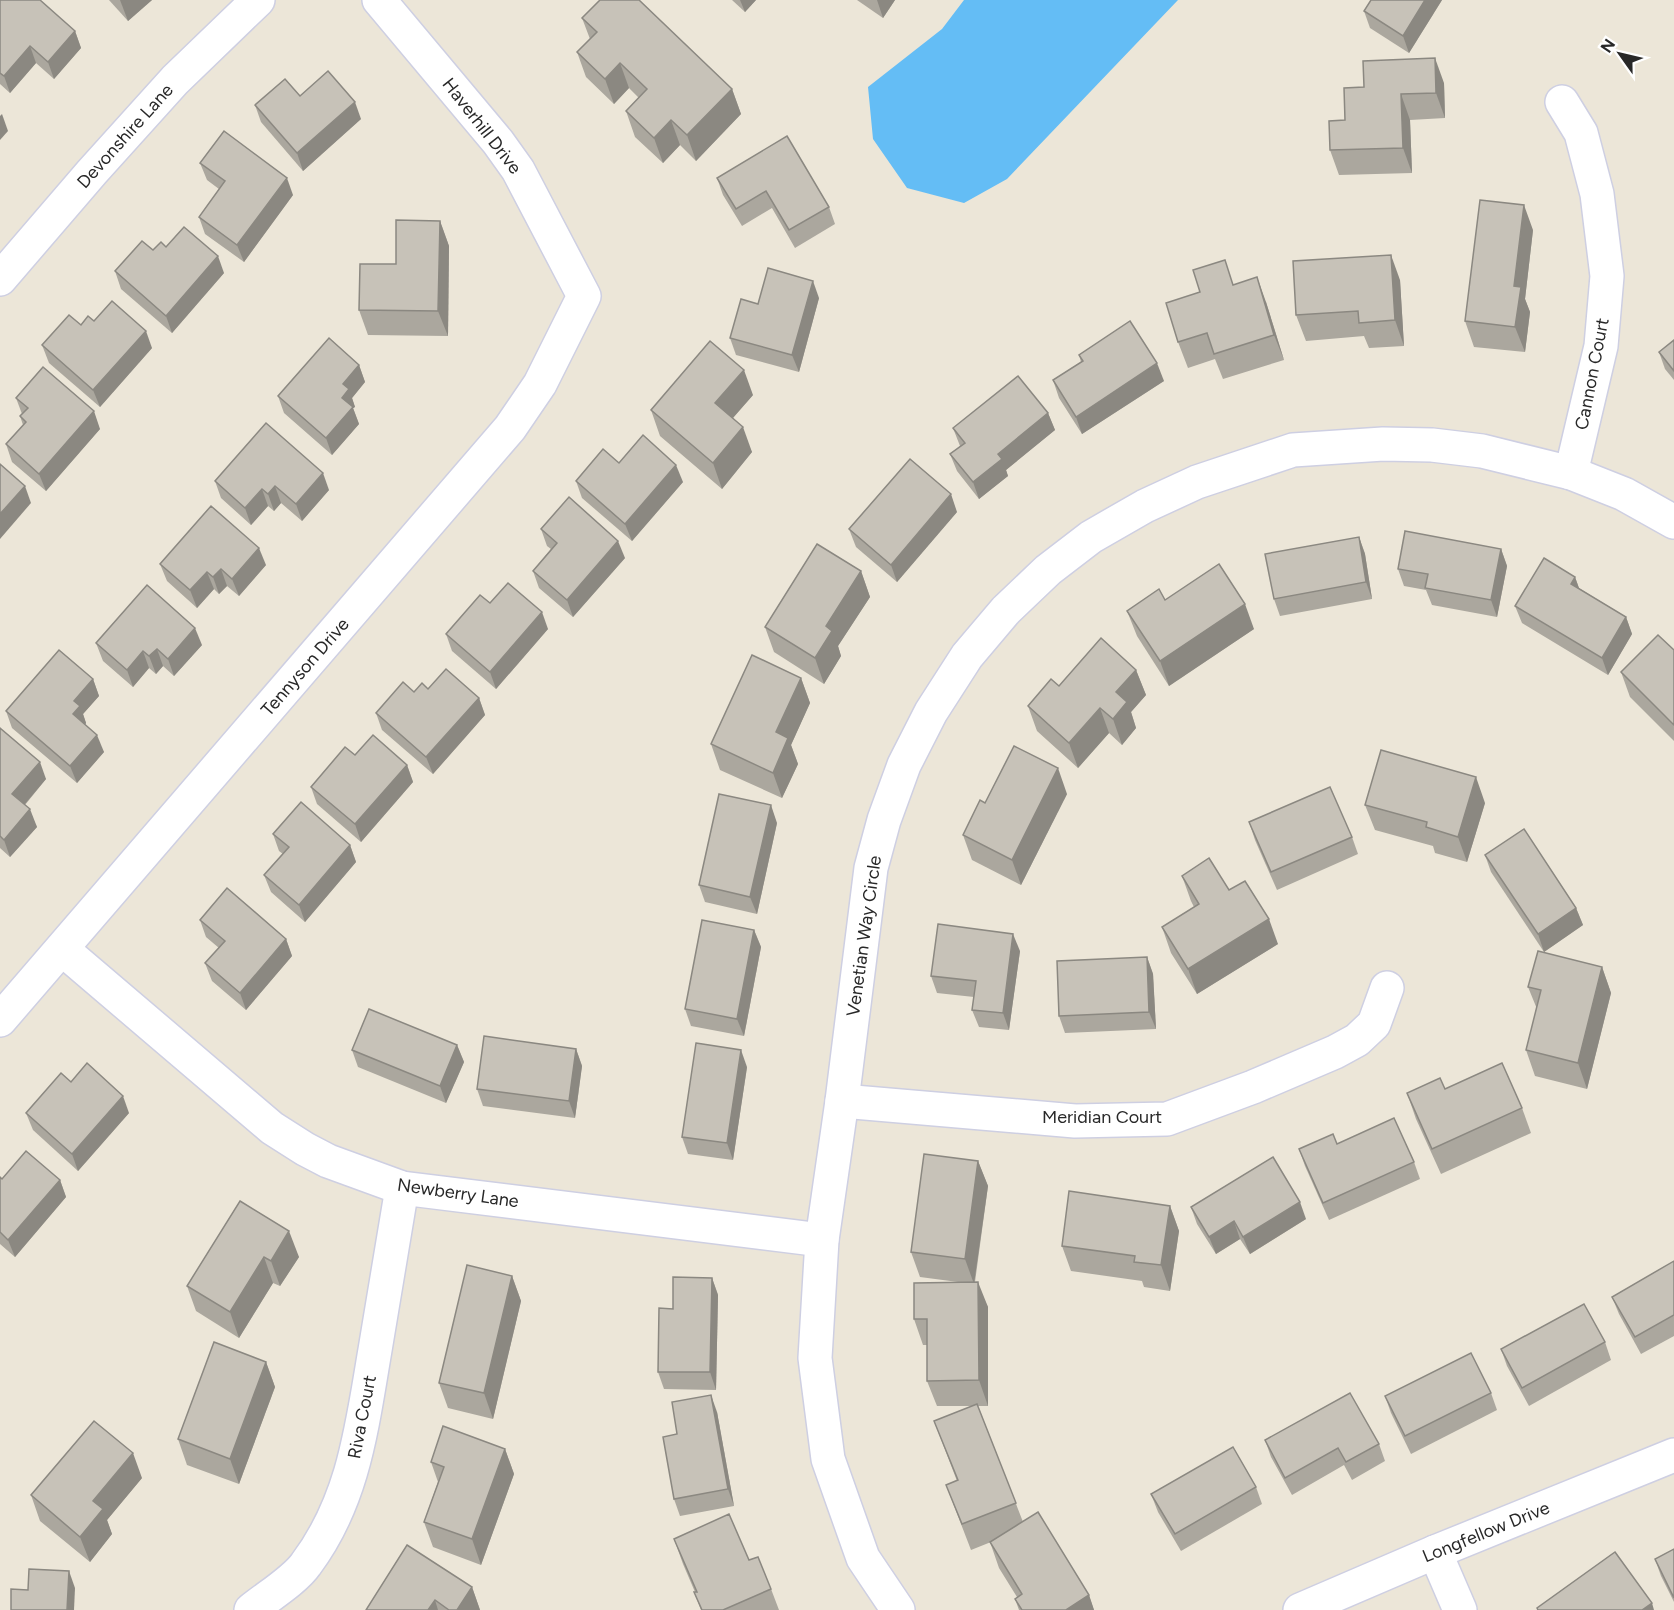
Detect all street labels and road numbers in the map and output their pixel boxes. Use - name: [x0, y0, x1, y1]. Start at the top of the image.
- street label: Haverhill Drive: [438, 74, 526, 179]
- street label: Devonshire Lane: [72, 79, 178, 193]
- street label: Cannon Court: [1570, 316, 1614, 432]
- street label: Tennyson Drive: [256, 613, 354, 721]
- street label: Venetian Way Circle: [842, 854, 886, 1018]
- street label: Meridian Court: [1042, 1106, 1162, 1128]
- street label: Newberry Lane: [396, 1174, 520, 1212]
- street label: Riva Court: [343, 1373, 381, 1461]
- street label: Longfellow Drive: [1419, 1496, 1553, 1568]

